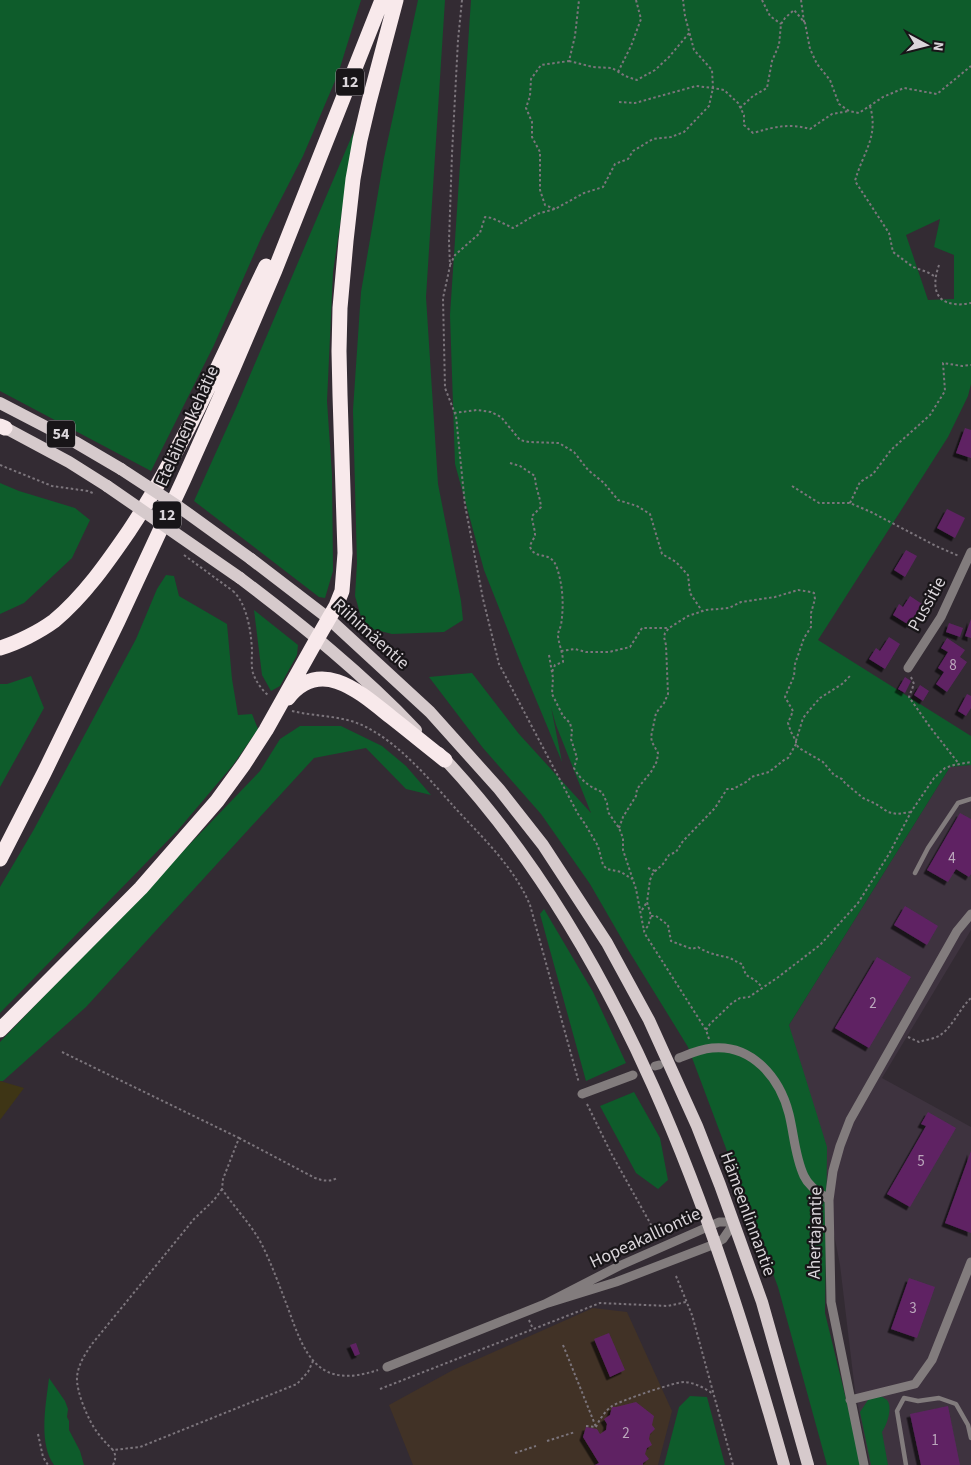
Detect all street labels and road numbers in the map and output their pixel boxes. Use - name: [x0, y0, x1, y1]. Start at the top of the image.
- road number: 12: [336, 68, 364, 95]
- street label: Eteläinen kehätie: [149, 362, 225, 490]
- road number: 54: [47, 420, 75, 448]
- road number: 12: [153, 502, 181, 528]
- street label: Pussitie: [902, 572, 952, 636]
- street label: Riihimäentie: [327, 593, 415, 675]
- street label: Hämeenlinnantie: [714, 1148, 782, 1280]
- street label: Ahertajantie: [802, 1187, 828, 1279]
- street label: Hopeakalliontie: [585, 1201, 705, 1275]

